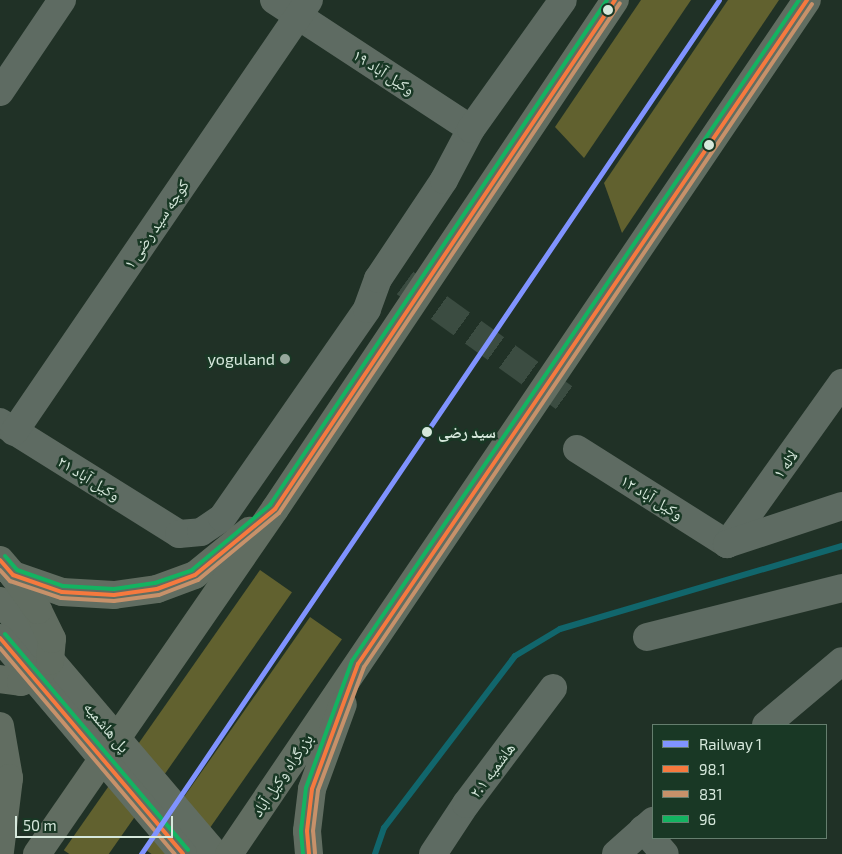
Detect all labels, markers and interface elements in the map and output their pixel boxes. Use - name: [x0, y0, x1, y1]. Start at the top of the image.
- unlabelled marker: [603, 5, 613, 15]
- street label: ۱۹ وکیل آباد: [350, 45, 418, 99]
- unlabelled marker: [704, 140, 714, 150]
- street label: کوچه سید رضی ۱: [119, 176, 193, 272]
- place label: yoguland: [207, 349, 275, 369]
- marker: yoguland: [279, 353, 291, 365]
- place label: سید رضی: [438, 422, 496, 442]
- marker: سید رضی: [420, 425, 434, 439]
- street label: لاله ۱: [769, 446, 801, 482]
- street label: ۲۱ وکیل آباد: [54, 451, 124, 505]
- street label: ۱۲ وکیل آباد: [617, 470, 687, 524]
- street label: پل هاشمیه: [80, 698, 134, 756]
- legend: [652, 724, 827, 839]
- street label: بزرگراه وکیل آباد: [247, 730, 317, 820]
- text: Railway 1: [699, 735, 762, 753]
- street label: هاشمیه ۲.۱: [465, 739, 519, 801]
- text: 98.1: [699, 760, 725, 778]
- text: 831: [699, 785, 722, 803]
- scale bar: [18, 806, 175, 838]
- text: 96: [699, 810, 716, 828]
- text: 50 m: [23, 816, 57, 834]

